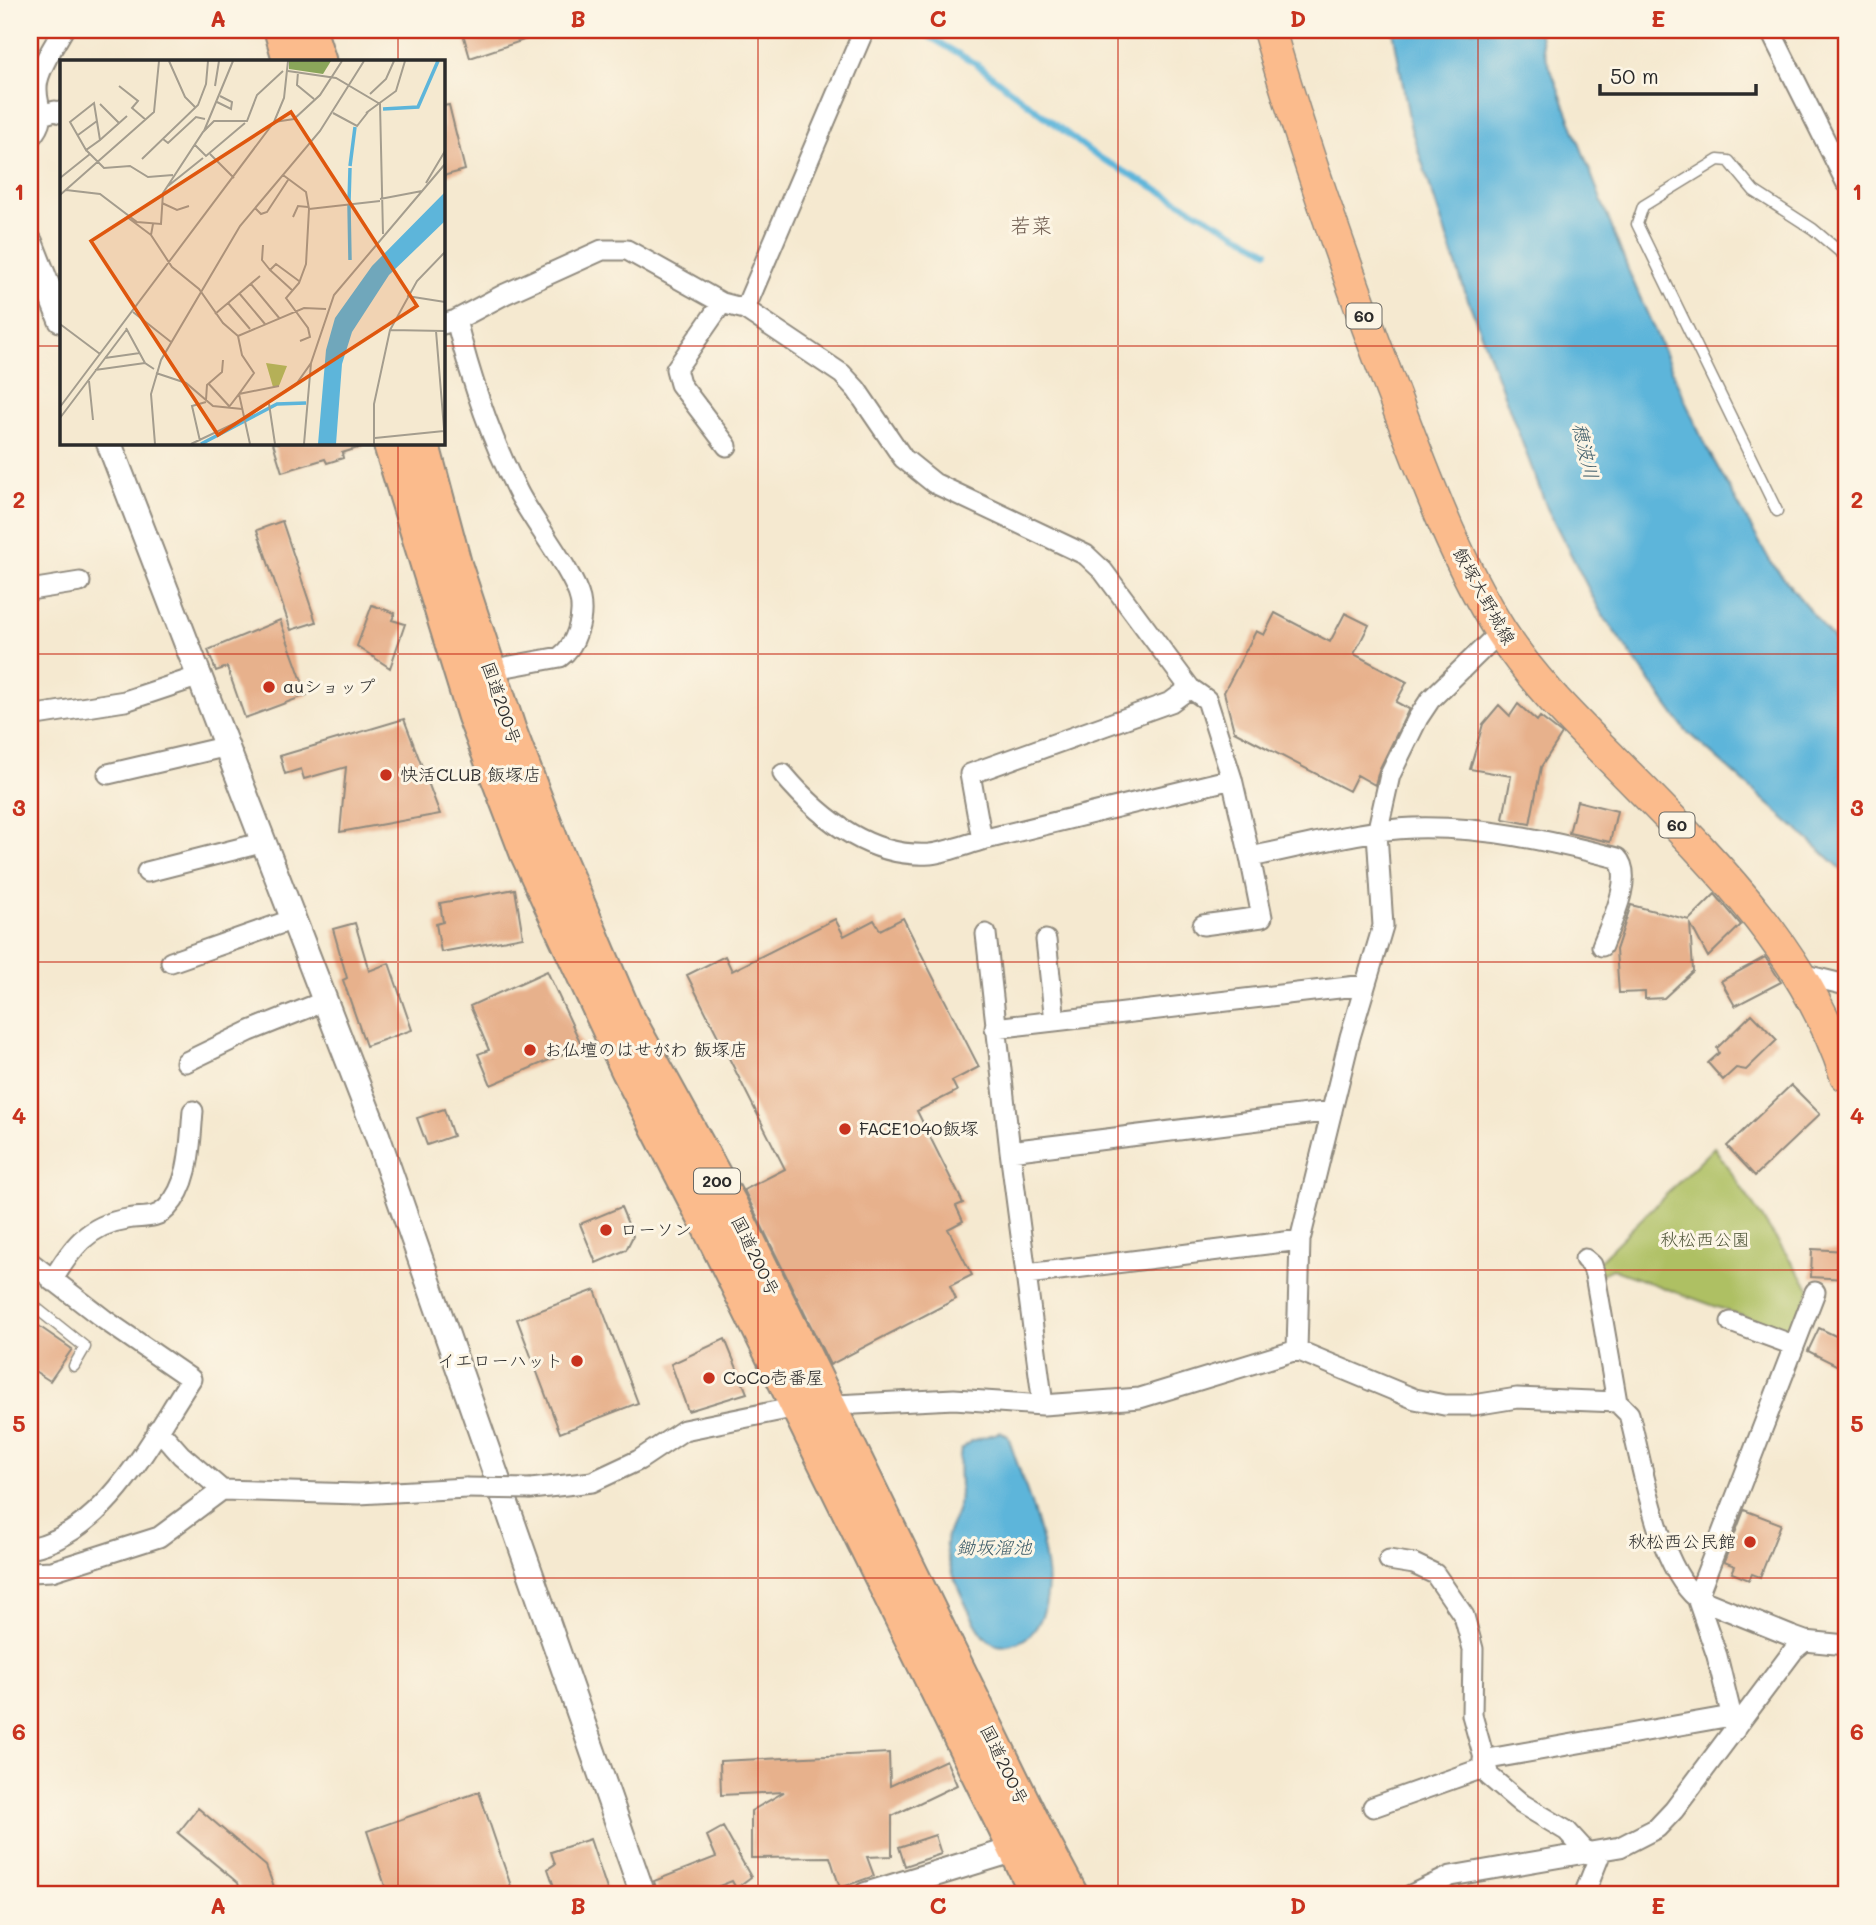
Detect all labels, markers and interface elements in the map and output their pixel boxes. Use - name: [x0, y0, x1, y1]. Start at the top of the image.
- text: A: [210, 3, 226, 33]
- text: B: [570, 3, 586, 33]
- text: C: [929, 3, 947, 33]
- text: D: [1290, 3, 1306, 33]
- text: E: [1651, 3, 1665, 33]
- scale bar: [1600, 52, 1755, 96]
- inset map: [60, 60, 444, 444]
- text: 50 m: [1610, 62, 1659, 89]
- text: 1: [14, 176, 24, 206]
- text: 1: [1852, 176, 1862, 206]
- district label: 若菜: [1010, 211, 1052, 238]
- road number: 60: [1346, 304, 1382, 328]
- water label: 穂波川: [1568, 420, 1605, 481]
- text: 2: [13, 484, 25, 514]
- text: 2: [1851, 484, 1863, 514]
- street label: 飯塚大野城線: [1448, 542, 1522, 649]
- street label: 国道200号: [477, 658, 527, 747]
- place label: auショップ: [283, 674, 375, 698]
- marker: auショップ: [261, 679, 277, 695]
- place label: 快活CLUB 飯塚店: [400, 762, 541, 786]
- marker: 快活CLUB 飯塚店: [378, 767, 394, 783]
- text: 3: [12, 792, 26, 822]
- text: 3: [1850, 792, 1864, 822]
- road number: 60: [1660, 812, 1694, 838]
- place label: お仏壇のはせがわ 飯塚店: [544, 1037, 748, 1061]
- marker: お仏壇のはせがわ 飯塚店: [522, 1042, 538, 1058]
- text: 4: [12, 1100, 26, 1130]
- text: 4: [1850, 1100, 1864, 1130]
- place label: FACE1040飯塚: [859, 1116, 978, 1140]
- marker: FACE1040飯塚: [837, 1121, 853, 1137]
- road number: 200: [694, 1168, 740, 1194]
- street label: 国道200号: [726, 1212, 786, 1300]
- place label: ローソン: [620, 1217, 692, 1241]
- marker: ローソン: [598, 1222, 614, 1238]
- park label: 秋松西公園: [1660, 1227, 1750, 1251]
- place label: イエローハット: [437, 1348, 563, 1372]
- marker: イエローハット: [569, 1353, 585, 1369]
- place label: CoCo壱番屋: [723, 1365, 824, 1389]
- marker: CoCo壱番屋: [701, 1370, 717, 1386]
- text: 5: [12, 1408, 26, 1438]
- text: 5: [1850, 1408, 1864, 1438]
- place label: 秋松西公民館: [1628, 1529, 1736, 1553]
- water label: 鋤坂溜池: [956, 1534, 1033, 1559]
- marker: 秋松西公民館: [1742, 1534, 1758, 1550]
- text: 6: [12, 1716, 26, 1746]
- text: 6: [1850, 1716, 1864, 1746]
- street label: 国道200号: [975, 1721, 1035, 1809]
- text: A: [210, 1890, 226, 1920]
- text: B: [570, 1890, 586, 1920]
- text: C: [929, 1890, 947, 1920]
- text: D: [1290, 1890, 1306, 1920]
- text: E: [1651, 1890, 1665, 1920]

